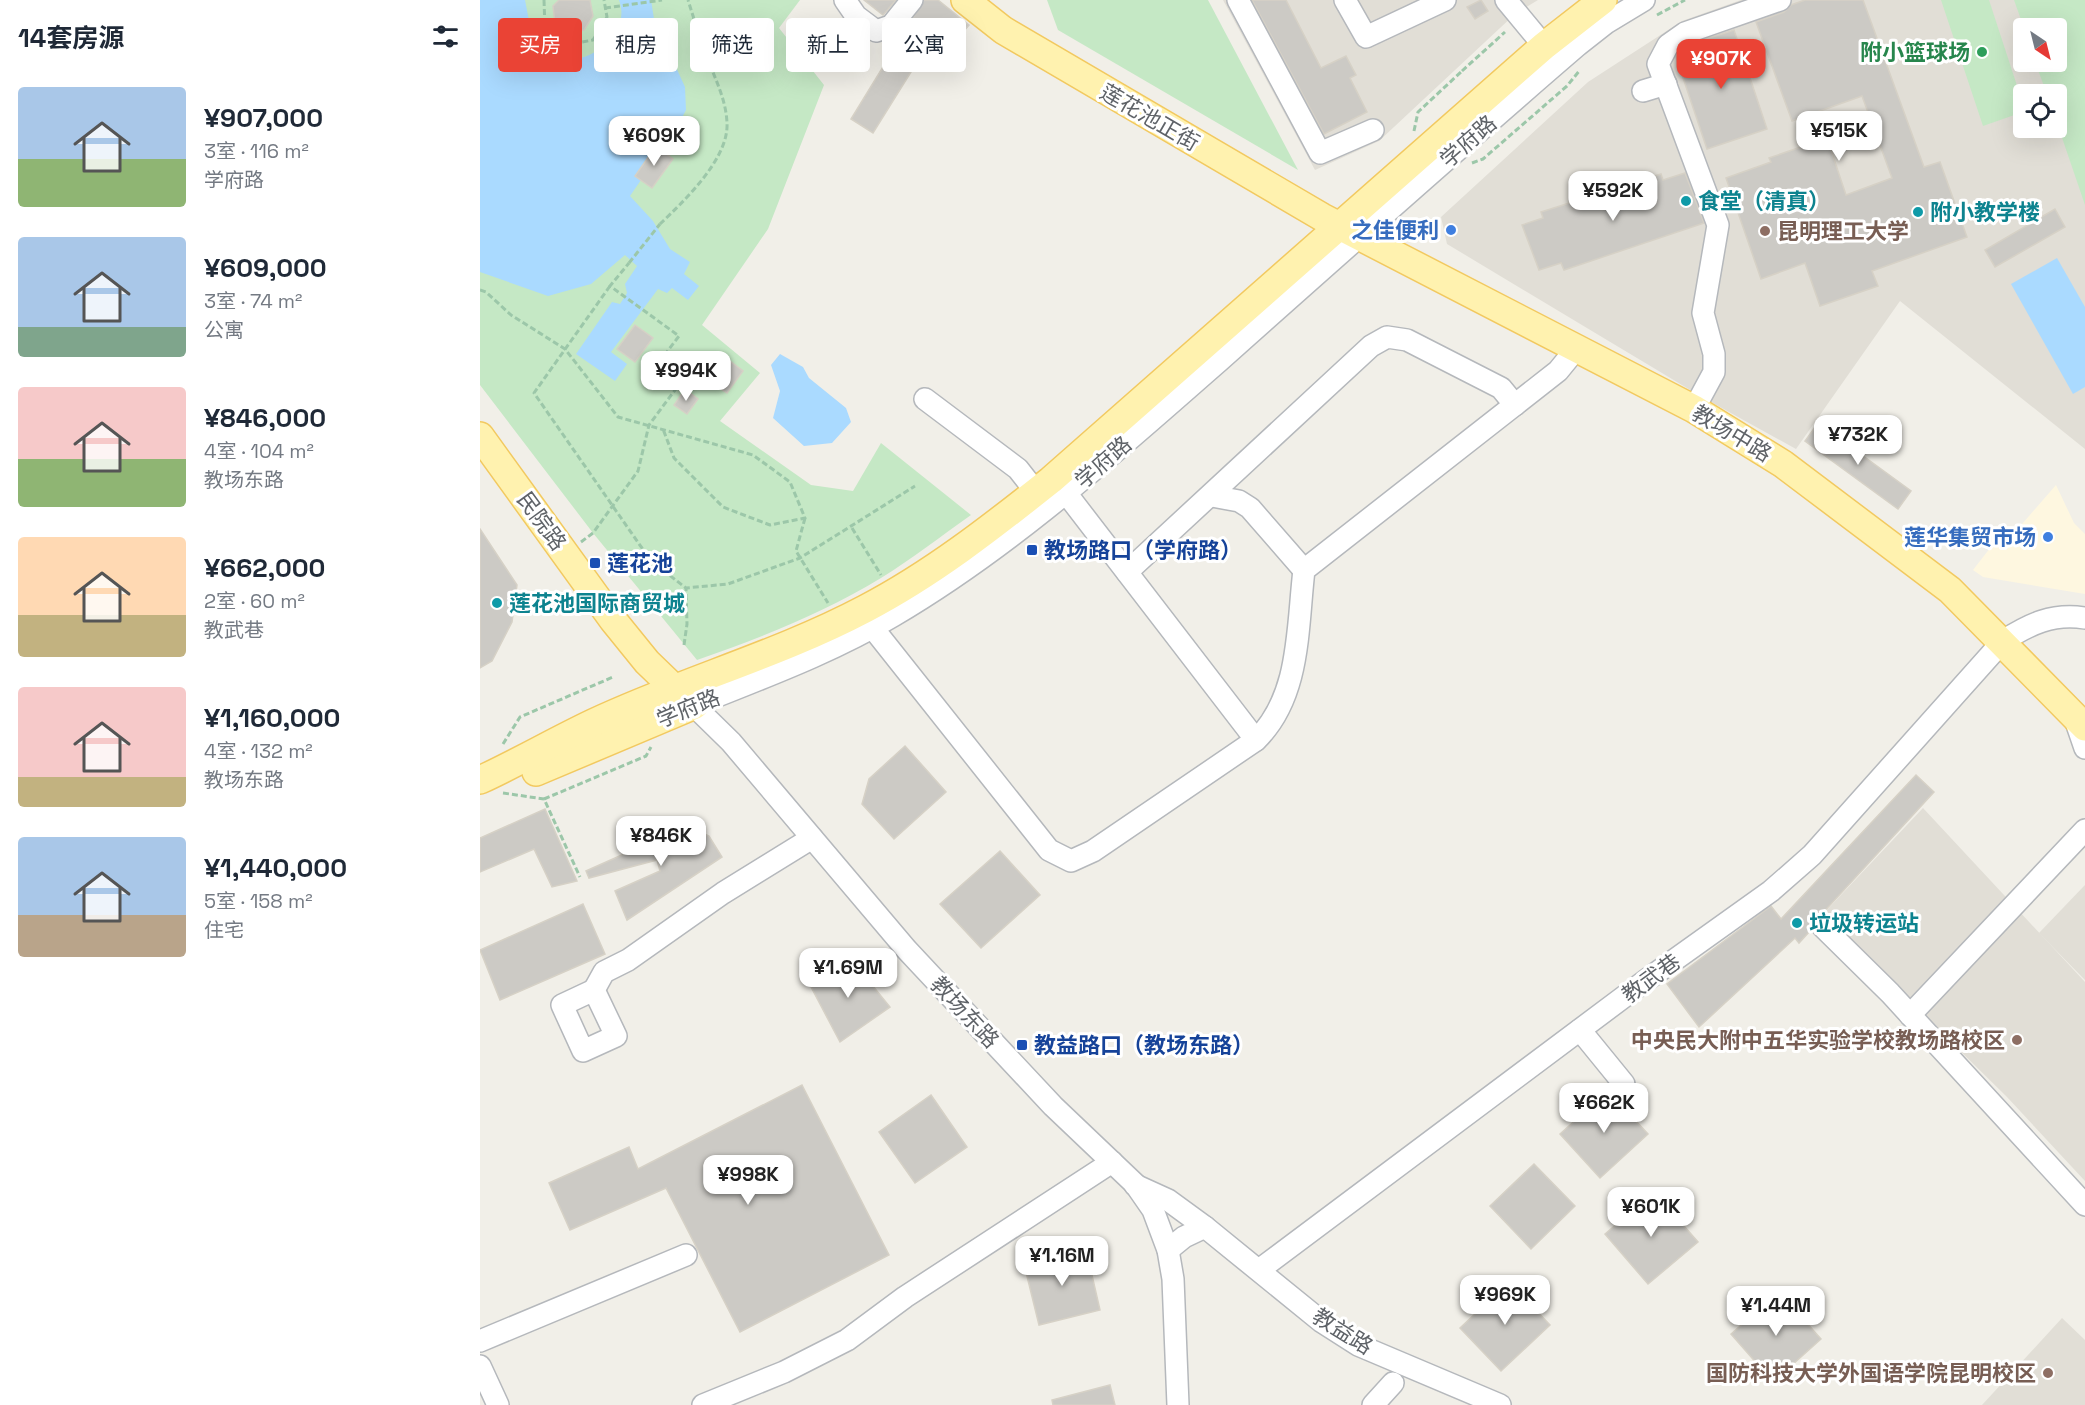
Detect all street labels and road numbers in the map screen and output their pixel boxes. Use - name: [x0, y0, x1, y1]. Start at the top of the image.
- street label: 莲花池正街: [1095, 77, 1205, 157]
- street label: 学府路: [1434, 109, 1502, 173]
- street label: 教场中路: [1687, 398, 1777, 468]
- street label: 学府路: [1069, 430, 1137, 494]
- street label: 民院路: [511, 486, 573, 556]
- street label: 学府路: [652, 683, 724, 733]
- street label: 教武巷: [1616, 947, 1686, 1009]
- street label: 教场东路: [925, 970, 1005, 1054]
- street label: 教益路: [1308, 1302, 1378, 1360]

